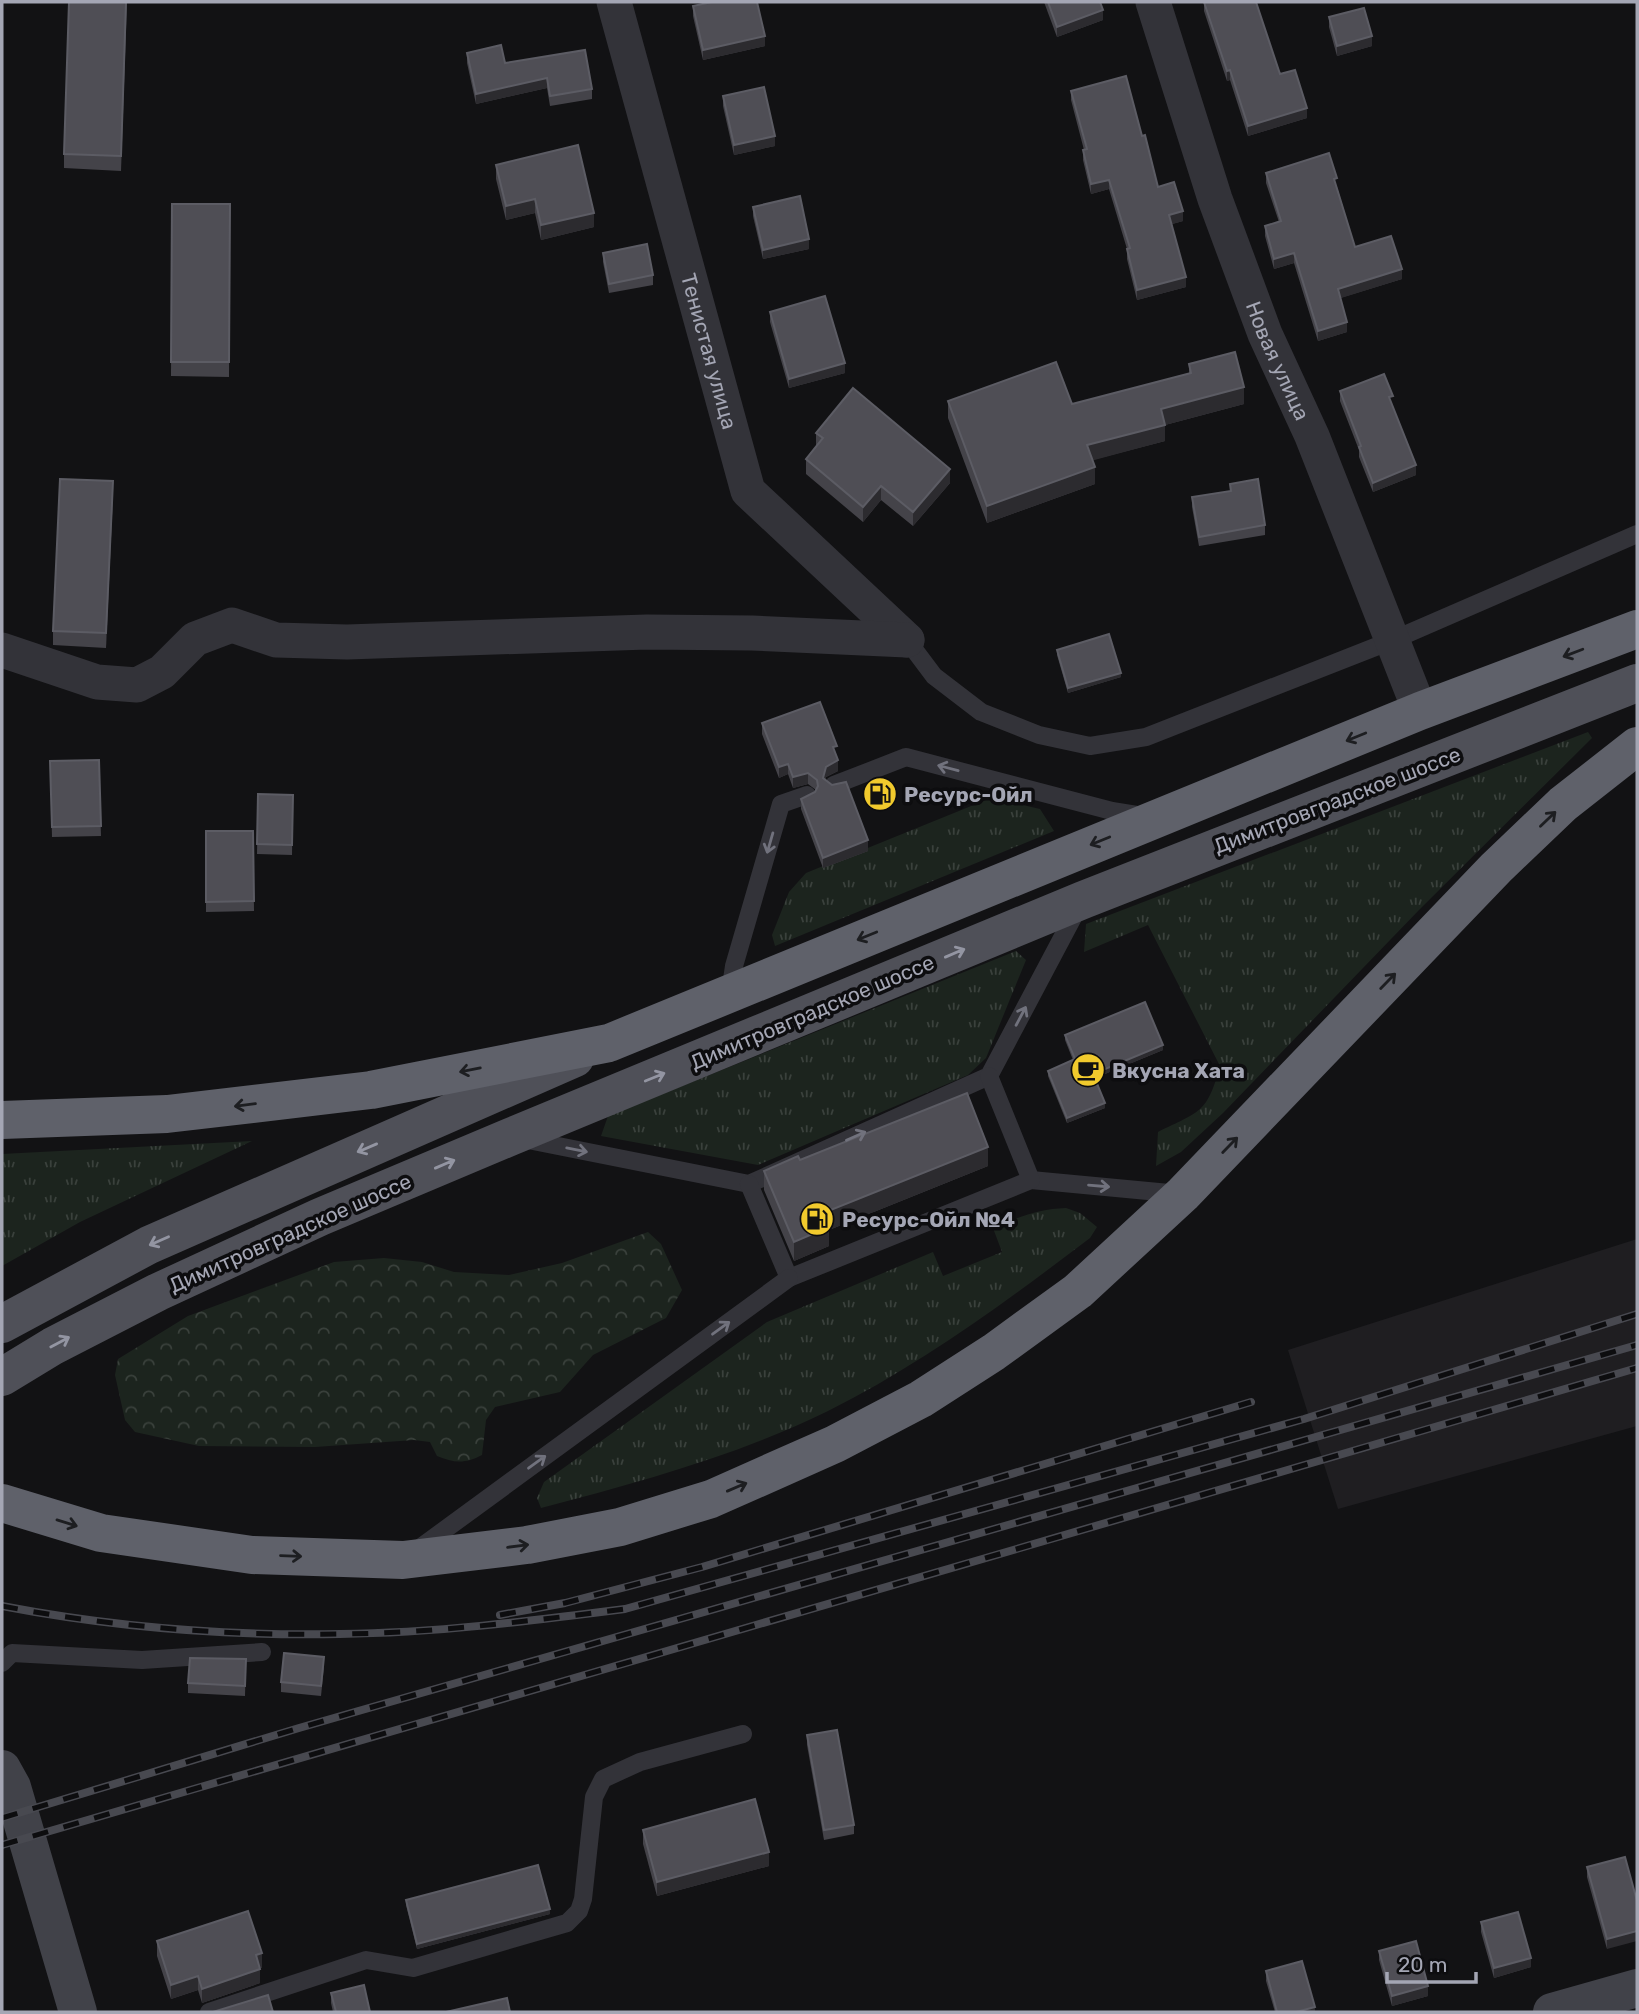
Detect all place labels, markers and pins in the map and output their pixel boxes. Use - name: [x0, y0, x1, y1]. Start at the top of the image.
- fuel station icon: Ресурс-Ойл: [861, 775, 899, 813]
- place label: Ресурс-Ойл: [904, 782, 1033, 807]
- cafe icon: Вкусна Хата: [1069, 1051, 1107, 1089]
- place label: Вкусна Хата: [1112, 1058, 1245, 1083]
- fuel station icon: Ресурс-Ойл №4: [798, 1200, 836, 1238]
- place label: Ресурс-Ойл №4: [842, 1207, 1015, 1232]

